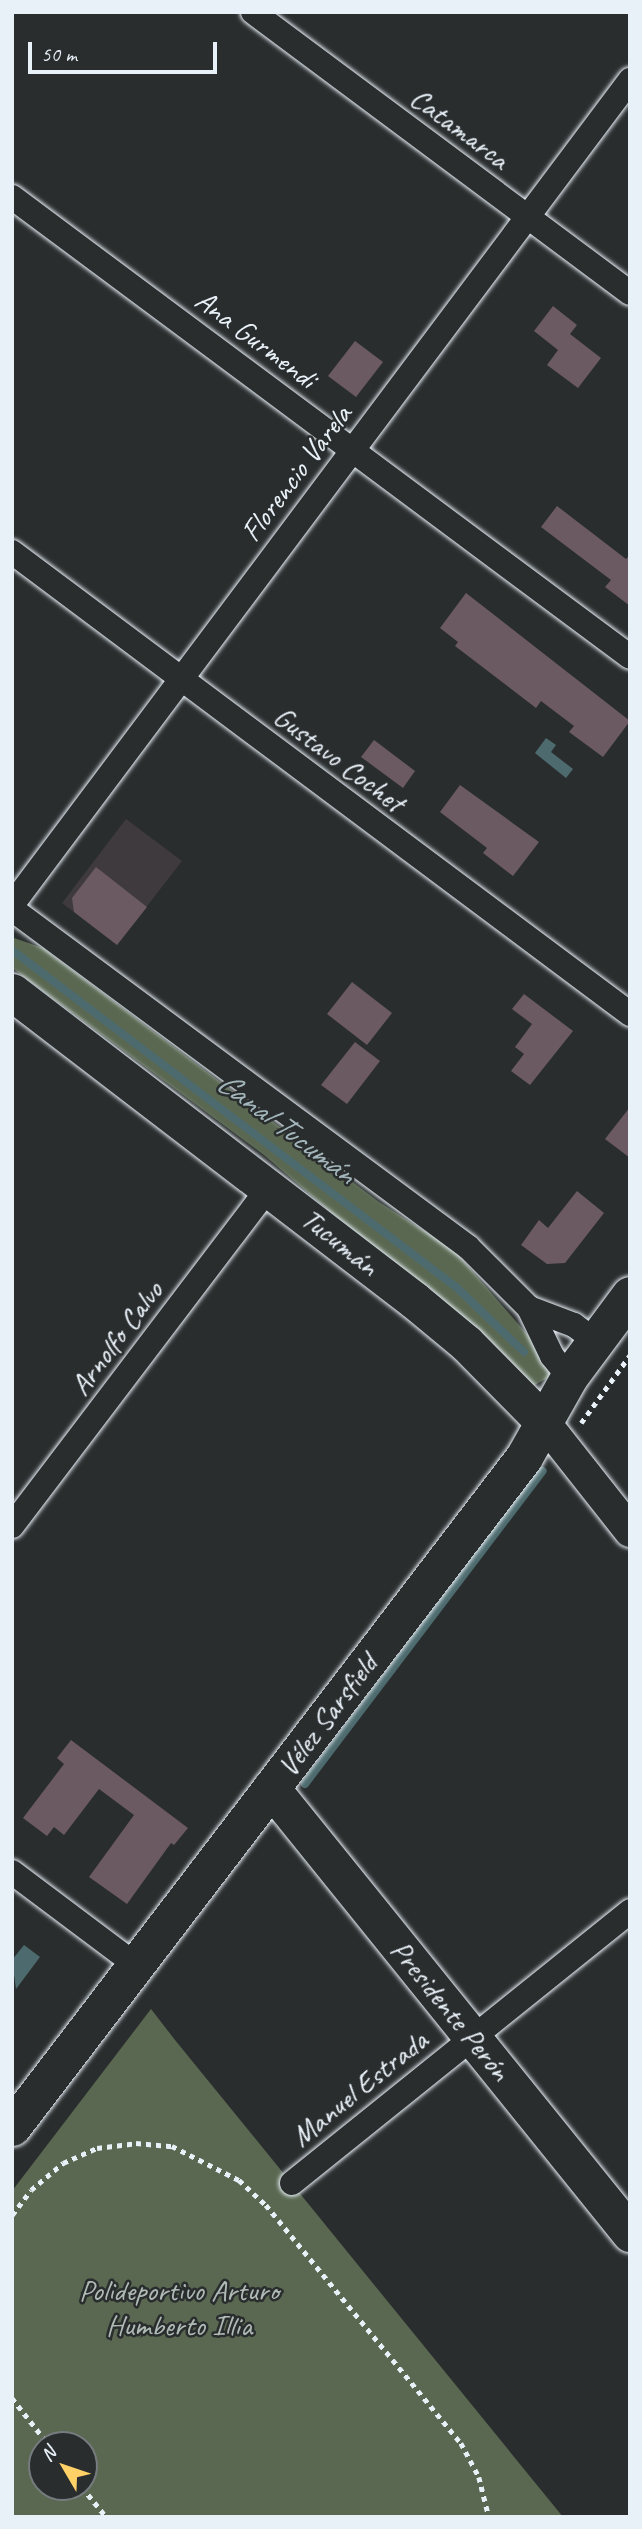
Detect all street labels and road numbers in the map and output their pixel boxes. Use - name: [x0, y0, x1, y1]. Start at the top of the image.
- street label: Catamarca: [403, 79, 517, 177]
- street label: Ana Gurmendi: [188, 281, 324, 397]
- street label: Florencio Varela: [233, 397, 359, 549]
- street label: Gustavo Cochet: [267, 698, 411, 820]
- street label: Tucumán: [294, 1200, 386, 1284]
- street label: Arnolfo Calvo: [61, 1274, 171, 1402]
- street label: Vélez Sarsfield: [269, 1646, 385, 1784]
- street label: Presidente Perón: [383, 1933, 519, 2087]
- street label: Manuel Estrada: [283, 2022, 435, 2154]

